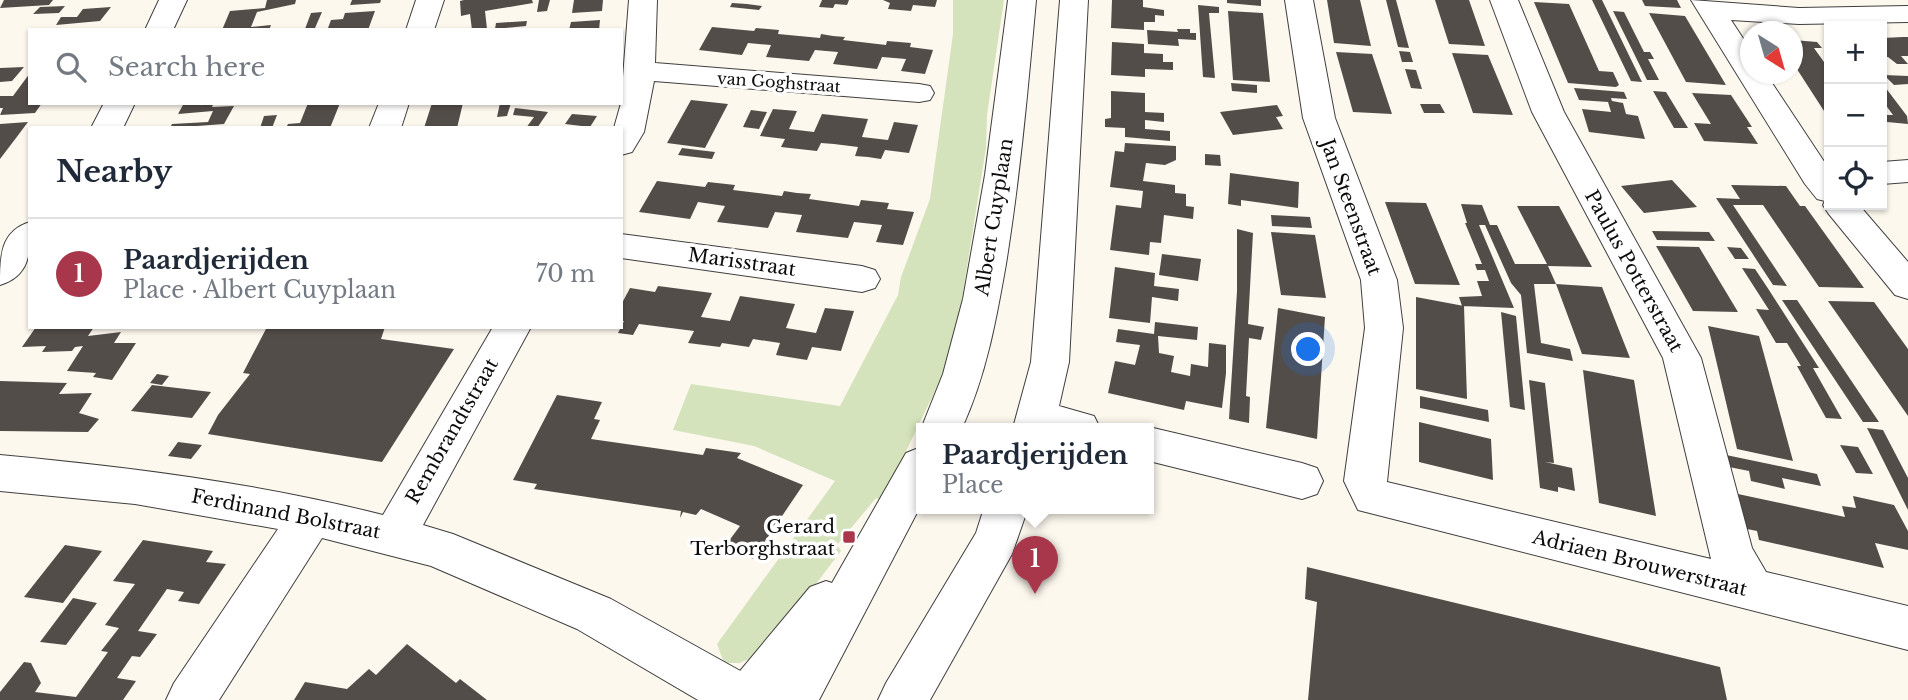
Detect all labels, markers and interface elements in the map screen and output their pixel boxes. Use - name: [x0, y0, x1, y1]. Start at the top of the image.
- north arrow: [1740, 21, 1803, 84]
- map controls: [1824, 21, 1887, 210]
- button: +: [1824, 21, 1887, 84]
- search box: [28, 28, 623, 105]
- icon: search: [52, 48, 90, 86]
- text: Search here: [108, 51, 265, 83]
- street label: van Goghstraat: [717, 68, 841, 96]
- button: −: [1824, 84, 1887, 147]
- street label: Jan Steenstraat: [1315, 133, 1387, 279]
- street label: Albert Cuyplaan: [970, 137, 1018, 298]
- button: locate: [1824, 147, 1887, 210]
- text: Nearby: [56, 153, 172, 190]
- street label: Paulus Potterstraat: [1580, 186, 1688, 357]
- street label: Marisstraat: [687, 243, 798, 281]
- text: Paardjerijden: [123, 244, 309, 276]
- text: 1: [74, 260, 84, 288]
- text: 70 m: [536, 260, 595, 288]
- text: Place · Albert Cuyplaan: [123, 276, 396, 304]
- your location: [1291, 332, 1325, 366]
- street label: Rembrandtstraat: [401, 353, 503, 508]
- popup: [916, 423, 1154, 514]
- text: Paardjerijden: [942, 439, 1128, 471]
- text: Place: [942, 471, 1004, 499]
- street label: Ferdinand Bolstraat: [189, 484, 383, 544]
- place label: Gerard Terborghstraat: [690, 515, 836, 560]
- street label: Adriaen Brouwerstraat: [1529, 525, 1750, 601]
- marker: Gerard Terborghstraat: [841, 529, 857, 545]
- pin: 1: [1012, 536, 1058, 594]

